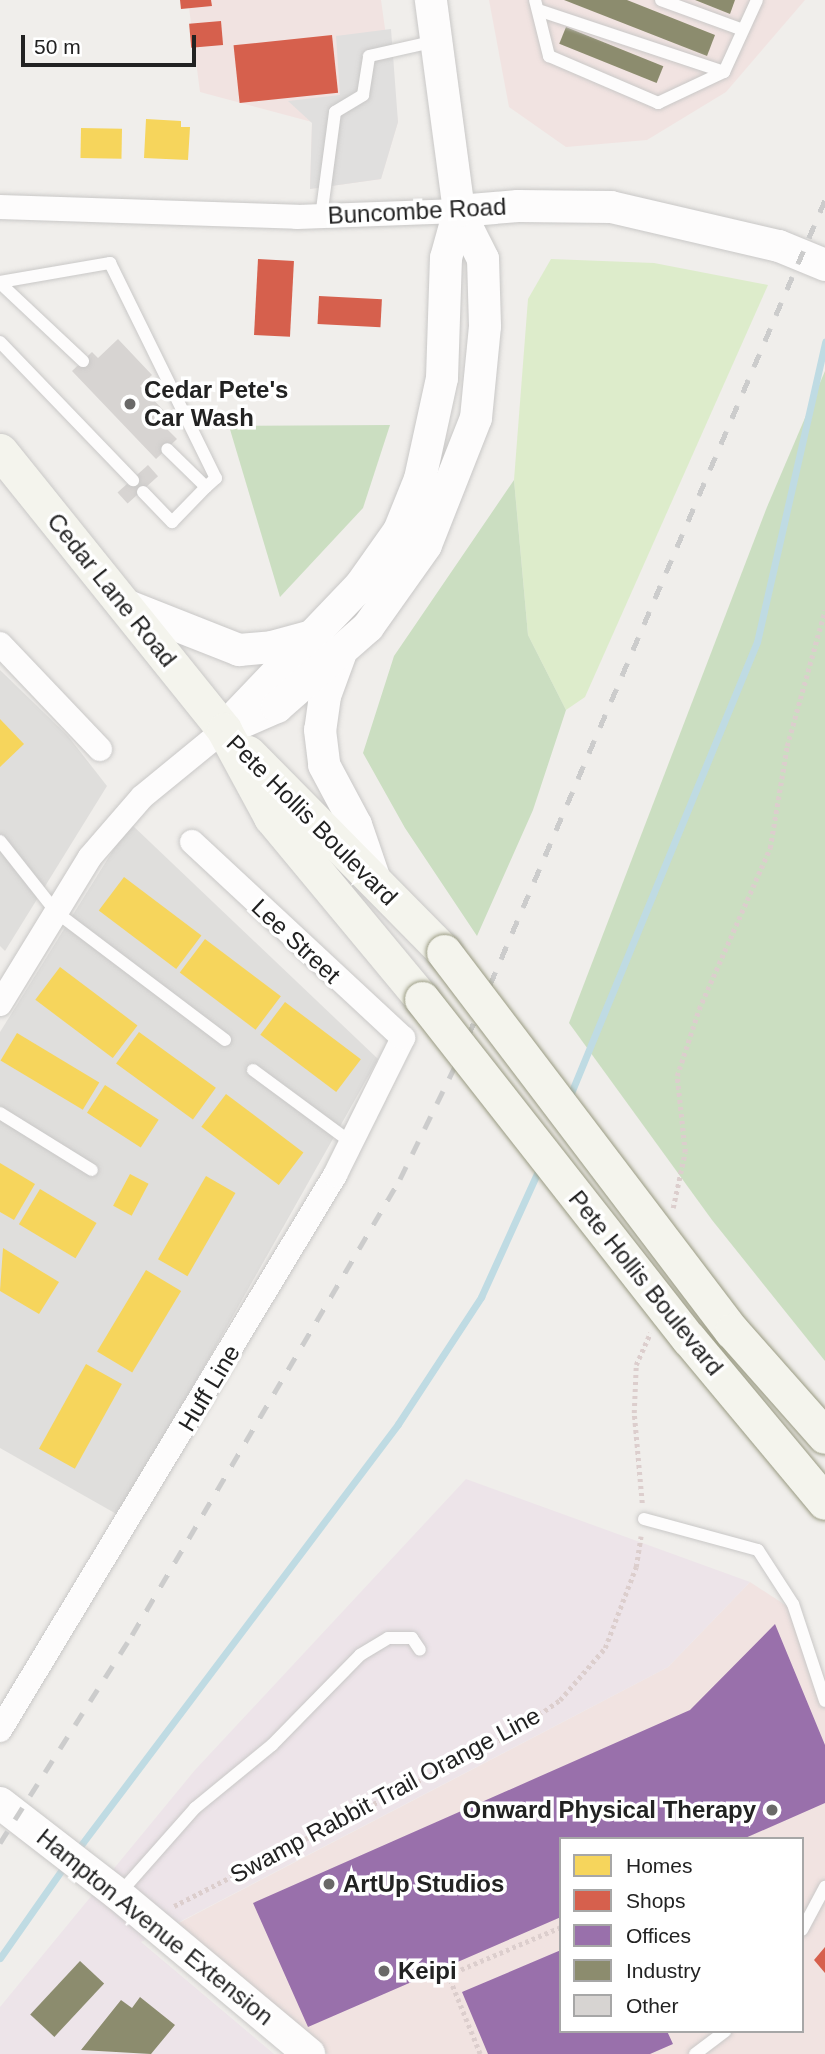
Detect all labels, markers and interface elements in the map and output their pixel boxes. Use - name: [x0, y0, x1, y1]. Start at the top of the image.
- scale bar: [24, 21, 200, 65]
- text: 50 m: [34, 35, 81, 58]
- street label: Buncombe Road: [327, 192, 507, 230]
- place label: Cedar Pete's Car Wash: [144, 376, 288, 432]
- marker: Cedar Pete's Car Wash: [122, 396, 138, 412]
- street label: Cedar Lane Road: [41, 507, 183, 673]
- street label: Pete Hollis Boulevard: [221, 729, 403, 911]
- street label: Lee Street: [246, 893, 346, 989]
- street label: Pete Hollis Boulevard: [563, 1185, 729, 1381]
- street label: Huff Line: [172, 1340, 246, 1436]
- street label: Swamp Rabbit Trail Orange Line: [225, 1701, 545, 1889]
- place label: Onward Physical Therapy: [463, 1796, 756, 1824]
- marker: Onward Physical Therapy: [762, 1800, 782, 1820]
- street label: Hampton Avenue Extension: [30, 1822, 280, 2032]
- legend: [559, 1837, 804, 2033]
- text: Homes: [626, 1854, 693, 1877]
- place label: ArtUp Studios: [343, 1870, 504, 1898]
- marker: ArtUp Studios: [321, 1876, 337, 1892]
- text: Shops: [626, 1889, 686, 1912]
- text: Offices: [626, 1924, 691, 1947]
- place label: Keipi: [398, 1957, 457, 1985]
- text: Industry: [626, 1959, 701, 1982]
- marker: Keipi: [376, 1963, 392, 1979]
- text: Other: [626, 1994, 679, 2017]

